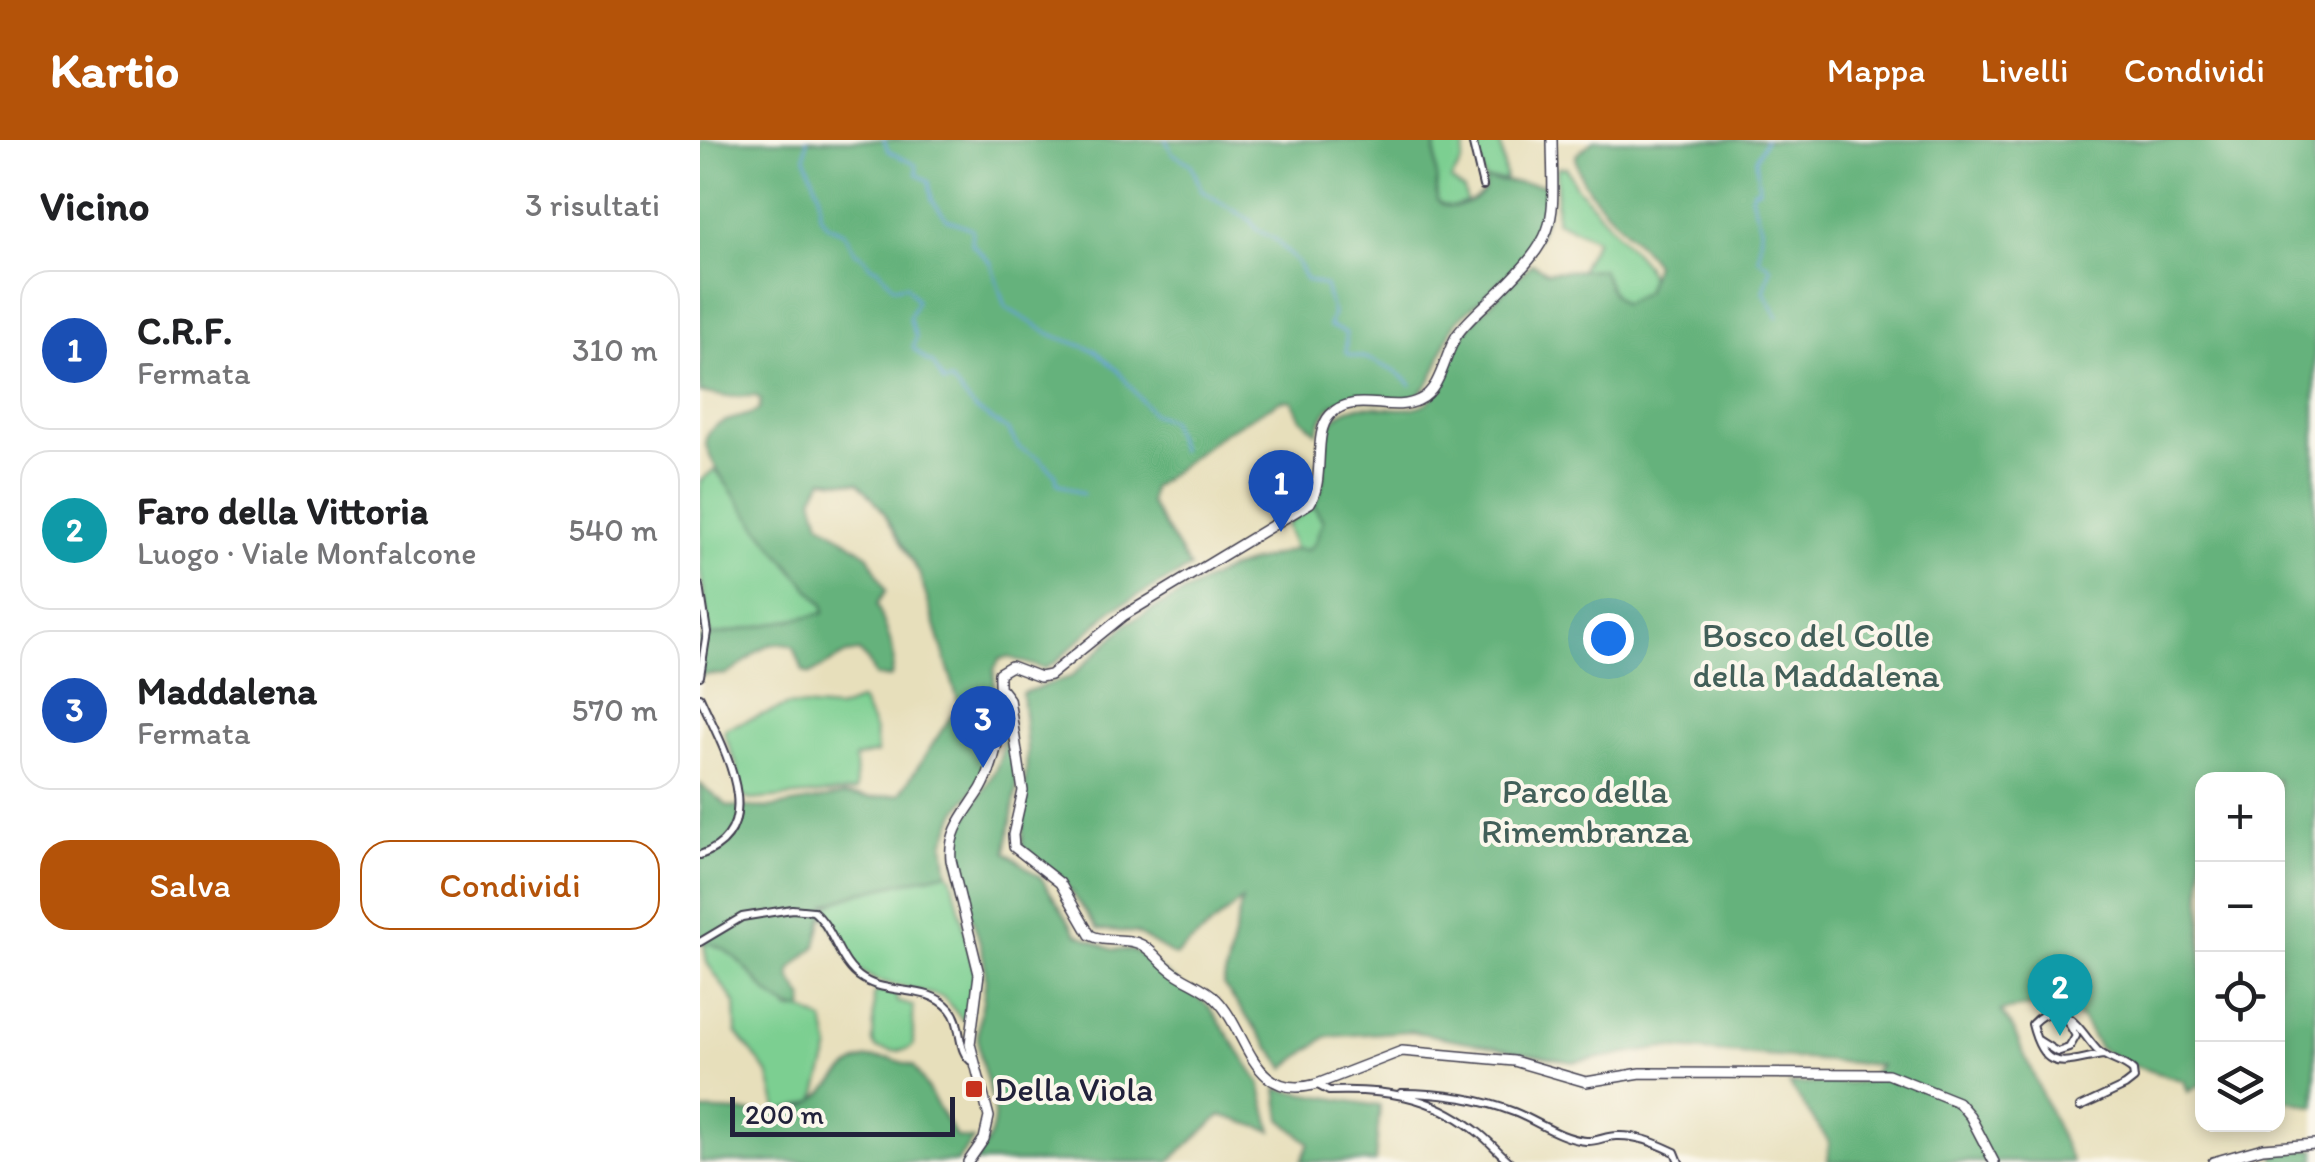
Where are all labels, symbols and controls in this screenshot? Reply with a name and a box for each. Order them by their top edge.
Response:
text: Kartio [50,41,179,99]
text: Mappa [1827,49,1926,91]
text: Livelli [1981,49,2069,91]
text: Condividi [2124,49,2265,91]
text: Vicino [40,180,150,231]
text: 3 risultati [525,186,660,224]
text: C.R.F. [137,308,232,354]
text: 1 [67,331,82,369]
text: 310 m [572,331,658,369]
text: Fermata [137,354,251,392]
pin: 1 [1248,450,1314,532]
text: Faro della Vittoria [137,488,428,534]
text: 2 [66,511,83,549]
text: 540 m [568,511,658,549]
text: Luogo · Viale Monfalcone [137,534,476,572]
your location [1583,613,1634,664]
park label: Bosco del Colle della Maddalena [1692,614,1940,696]
text: Maddalena [137,668,317,714]
pin: 3 [950,686,1016,768]
text: 3 [66,691,83,729]
text: 570 m [572,691,658,729]
text: Fermata [137,714,251,752]
park label: Parco della Rimembranza [1481,770,1689,852]
map controls [2195,772,2285,1132]
button: + [2195,772,2285,862]
button: Salva [40,840,340,930]
button: Condividi [360,840,660,930]
button: − [2195,862,2285,952]
button: locate [2195,952,2285,1042]
pin: 2 [2028,954,2092,1036]
button: layers [2195,1042,2285,1132]
place label: Della Viola [994,1068,1153,1110]
marker: Della Viola [963,1078,985,1100]
scale bar [730,1092,955,1136]
text: 200 m [745,1097,824,1131]

